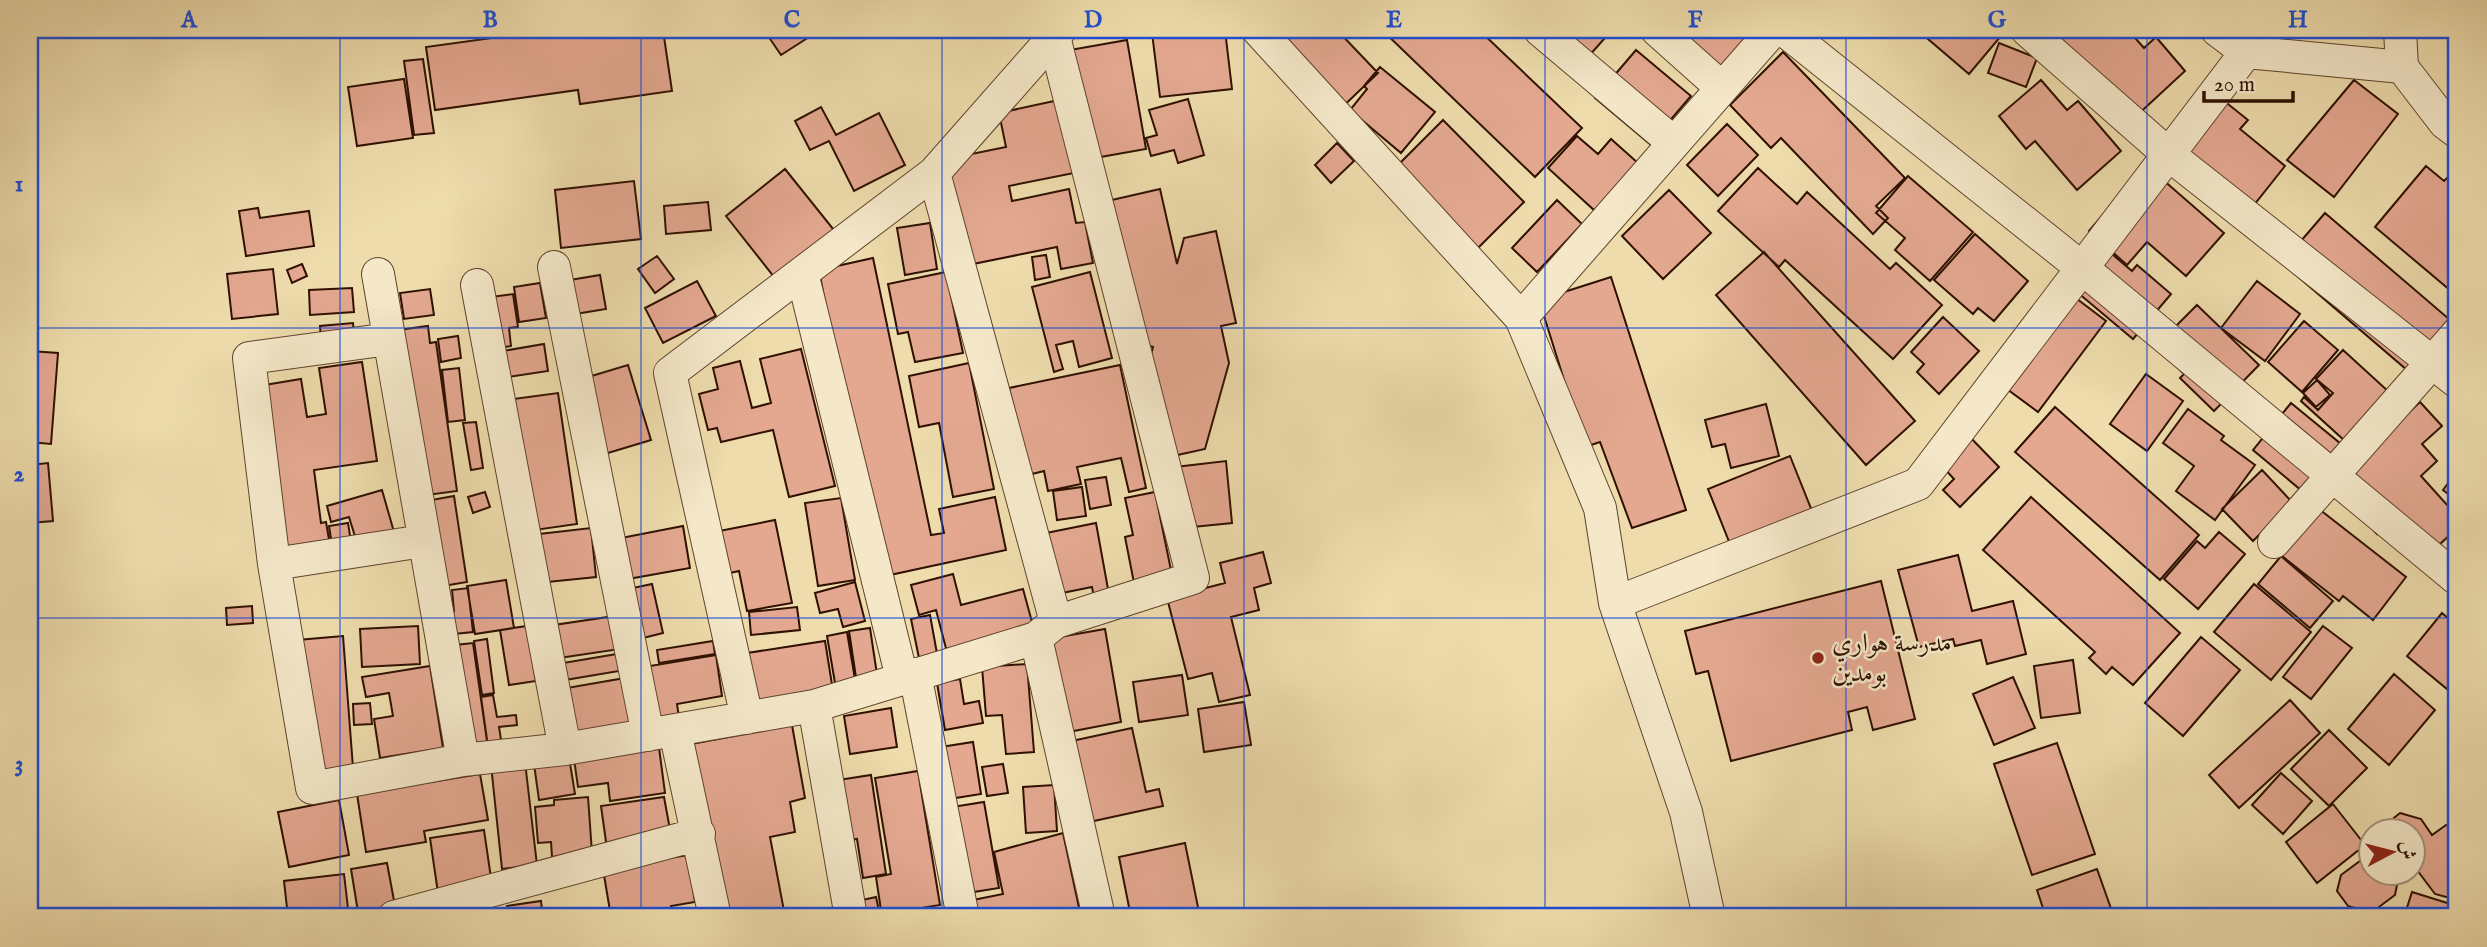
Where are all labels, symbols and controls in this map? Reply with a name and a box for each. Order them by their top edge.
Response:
text: A [180,6,198,35]
text: B [482,6,498,35]
text: C [784,6,801,35]
text: D [1084,6,1102,35]
text: E [1386,6,1402,35]
text: F [1688,6,1703,35]
text: G [1988,6,2007,35]
text: H [2288,6,2308,35]
scale bar [2204,60,2293,104]
text: 20 m [2214,72,2255,99]
text: 1 [15,170,23,199]
text: 2 [14,460,25,489]
place label: مدرسة هواري بومدين [1832,627,1952,690]
marker: مدرسة هواري بومدين [1810,650,1826,666]
text: 3 [15,750,23,779]
north arrow [2358,818,2428,888]
text: ش [2394,839,2420,861]

